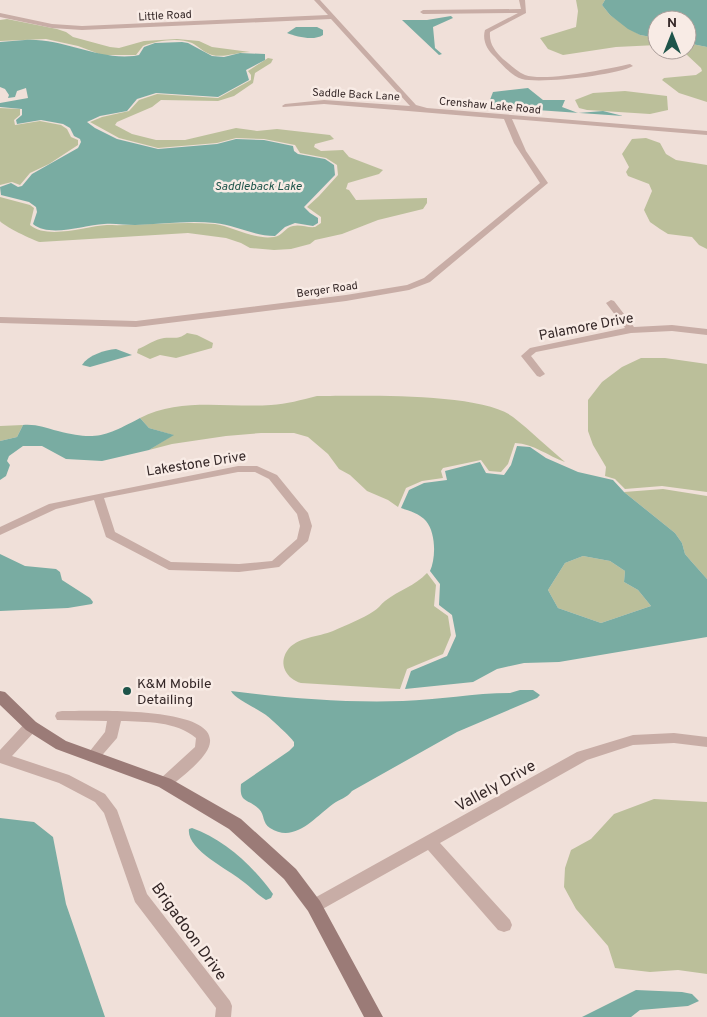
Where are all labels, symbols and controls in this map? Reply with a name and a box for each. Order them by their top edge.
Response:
street label: Little Road [138,8,192,24]
north arrow [647,10,697,60]
text: N [667,15,677,32]
street label: Saddle Back Lane [312,86,400,104]
street label: Crenshaw Lake Road [438,95,541,117]
water label: Saddleback Lake [214,179,302,195]
street label: Berger Road [296,279,359,301]
street label: Palamore Drive [538,310,635,345]
street label: Lakestone Drive [145,448,247,481]
place label: K&M Mobile Detailing [137,676,212,709]
marker: K&M Mobile Detailing [121,685,133,697]
street label: Vallely Drive [452,756,540,817]
street label: Brigadoon Drive [146,879,231,985]

